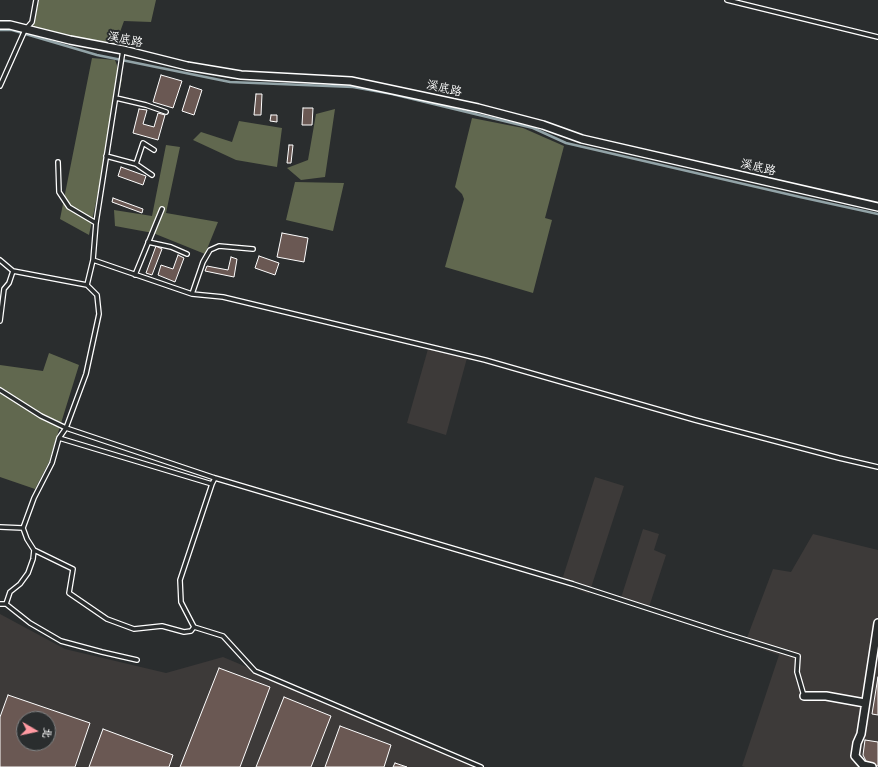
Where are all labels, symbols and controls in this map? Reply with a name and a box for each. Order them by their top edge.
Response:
street label: 溪底路 [106,29,144,51]
street label: 溪底路 [425,78,463,100]
street label: 溪底路 [739,157,777,179]
north arrow [16,711,56,751]
text: 北 [40,726,55,739]

